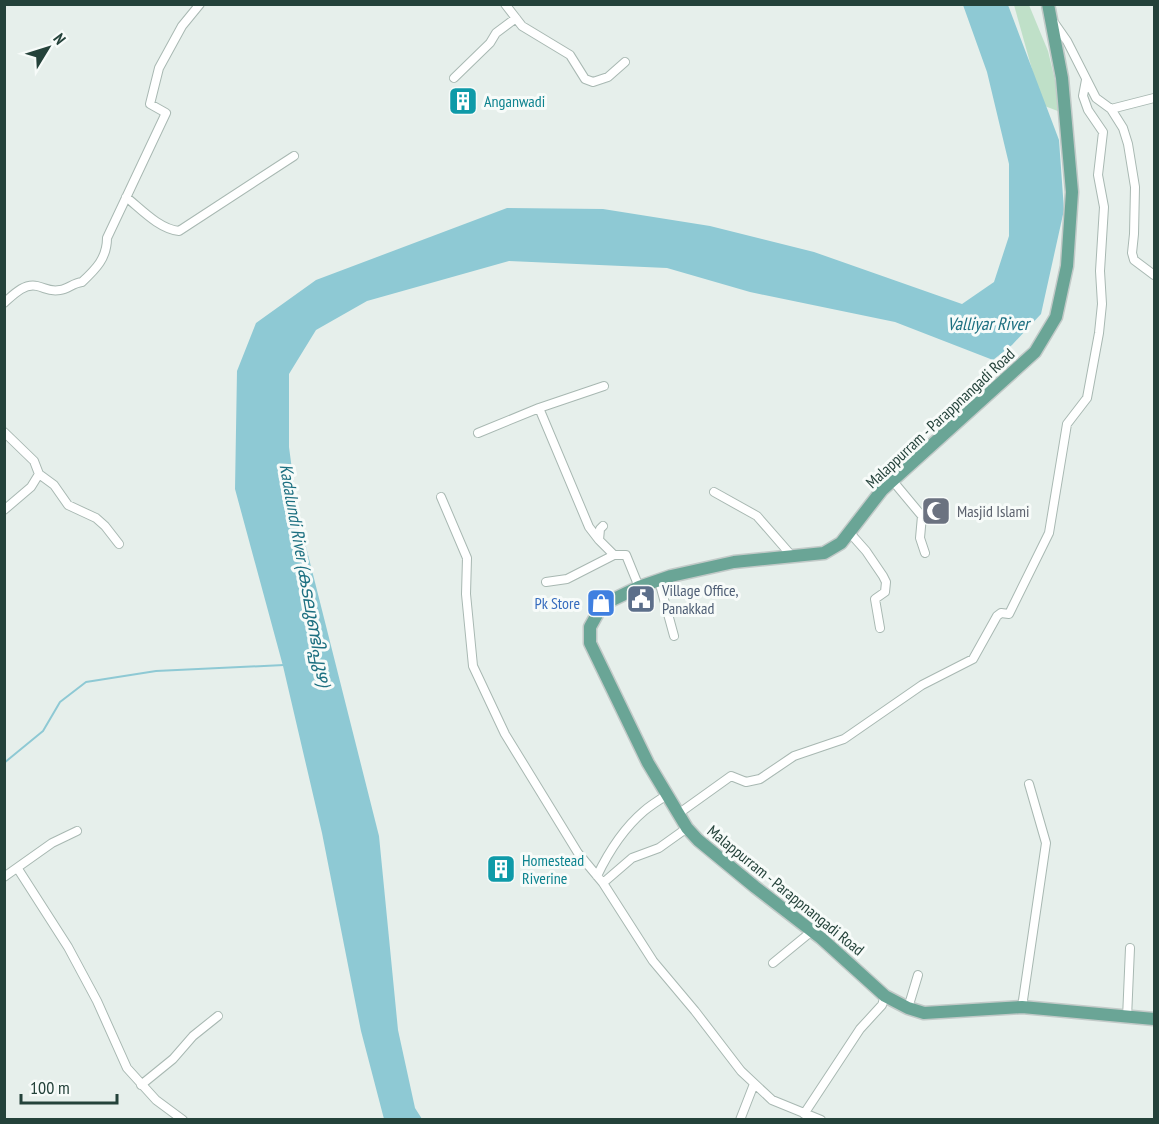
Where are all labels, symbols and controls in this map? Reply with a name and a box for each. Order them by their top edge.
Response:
north arrow [18,18,78,78]
text: N [49,29,70,48]
building icon: Anganwadi [447,85,479,117]
place label: Anganwadi [484,91,545,111]
water label: Valliyar River [947,312,1032,335]
street label: Malappurram - Parappnangadi Road [861,344,1019,492]
water label: Kadalundi River (കടലുണ്ടിപ്പുഴ) [274,462,337,690]
mosque icon: Masjid Islami [920,495,952,527]
place label: Masjid Islami [957,501,1029,521]
place label: Village Office, Panakkad [661,580,739,618]
public building icon: Village Office, Panakkad [625,583,657,615]
shop icon: Pk Store [585,587,617,619]
place label: Pk Store [535,593,580,613]
street label: Malappurram - Parappnangadi Road [703,821,869,960]
place label: Homestead Riverine [522,850,584,888]
building icon: Homestead Riverine [485,853,517,885]
scale bar [21,1067,117,1105]
text: 100 m [30,1076,70,1099]

